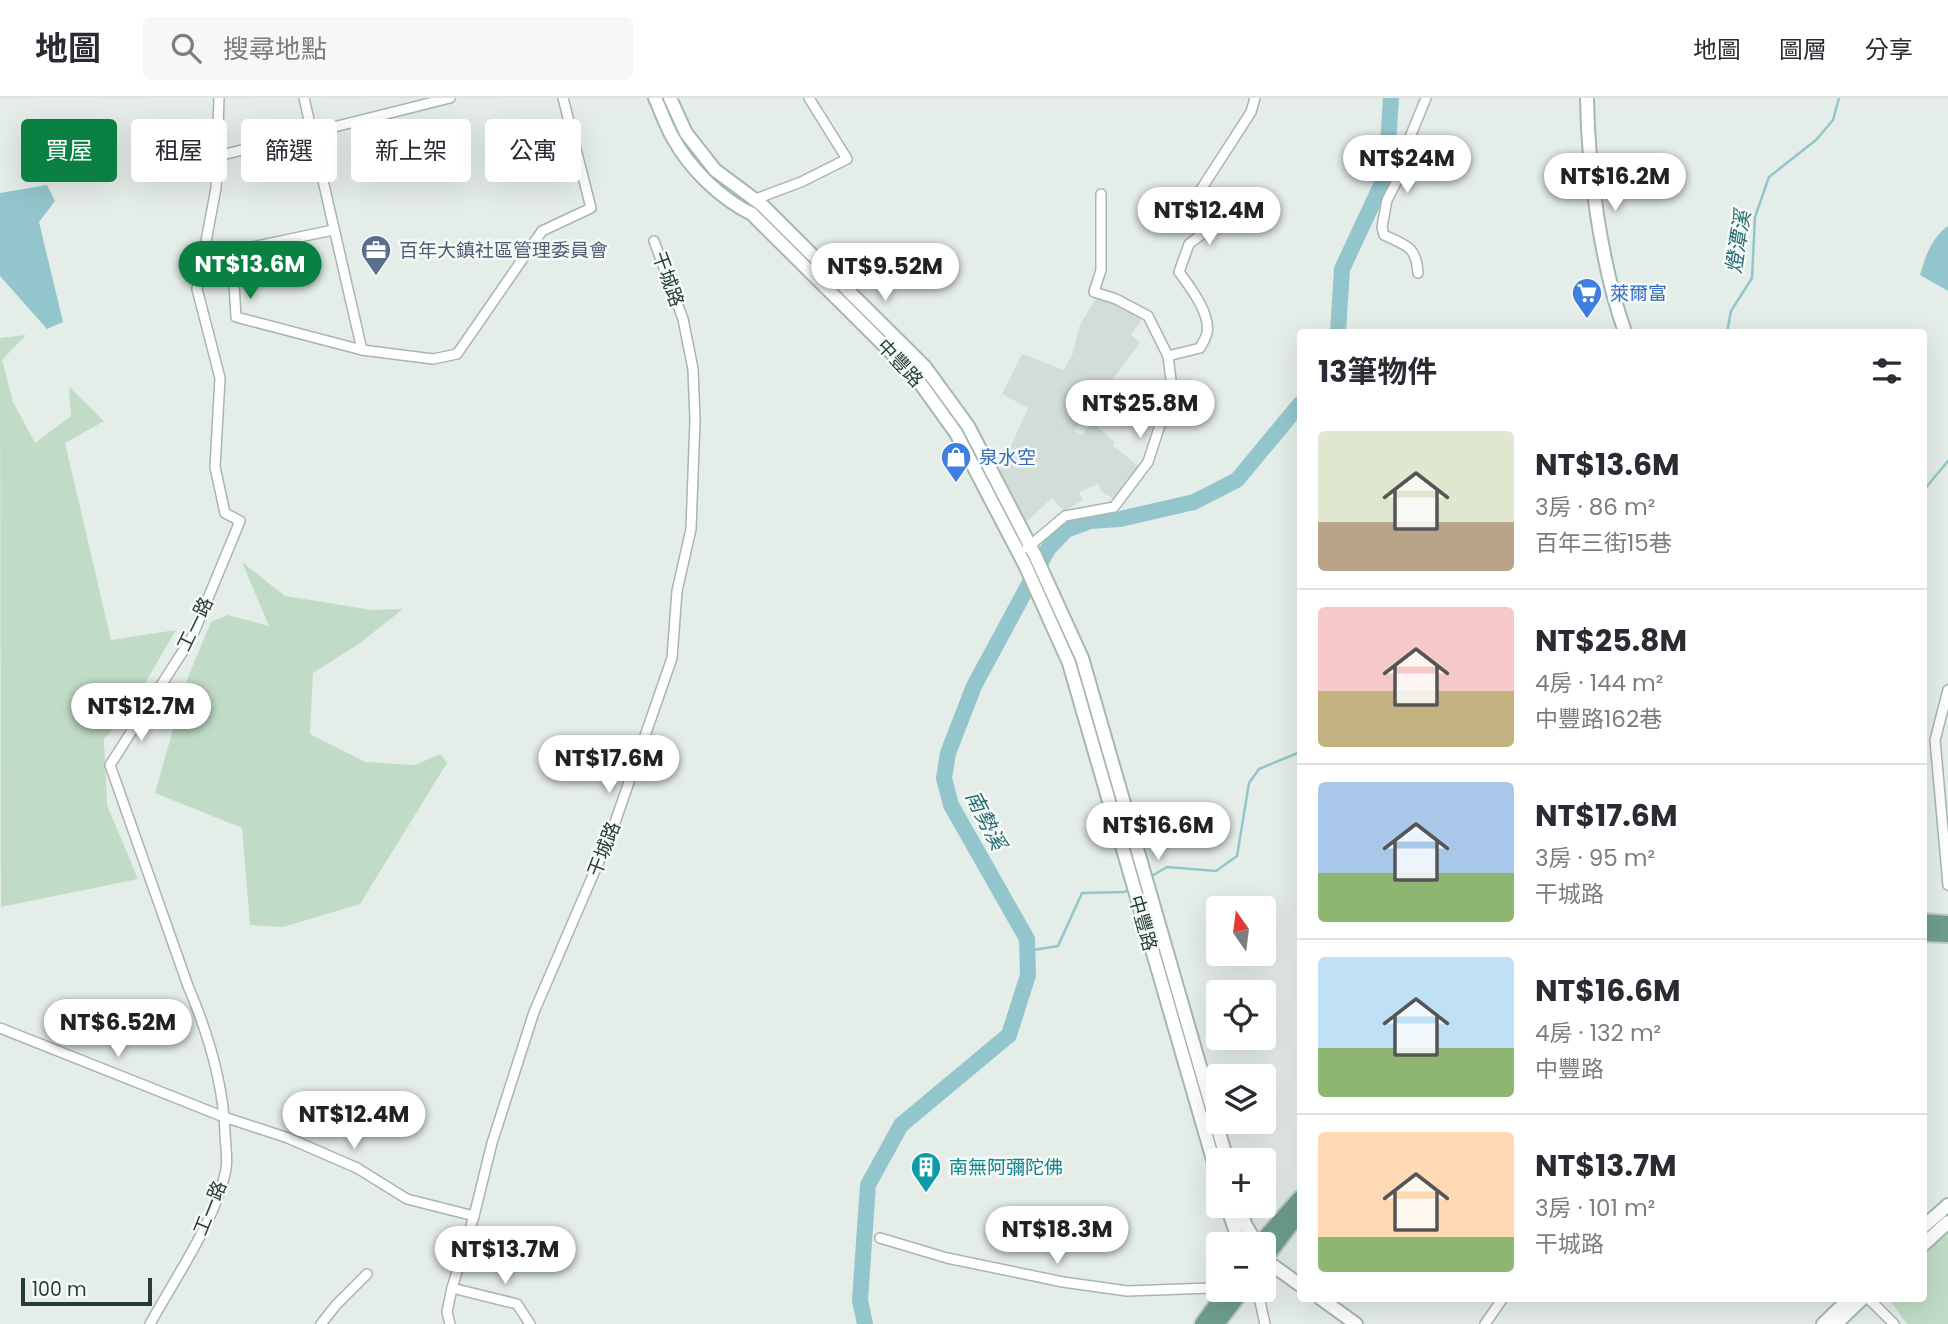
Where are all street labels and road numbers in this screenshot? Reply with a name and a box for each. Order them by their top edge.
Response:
street label: 干城路 [646,248,690,310]
street label: 中豐路 [871,333,929,393]
street label: 工一路 [170,592,220,656]
street label: 干城路 [581,818,627,880]
street label: 中豐路 [1122,892,1164,954]
street label: 工一路 [187,1177,233,1239]

